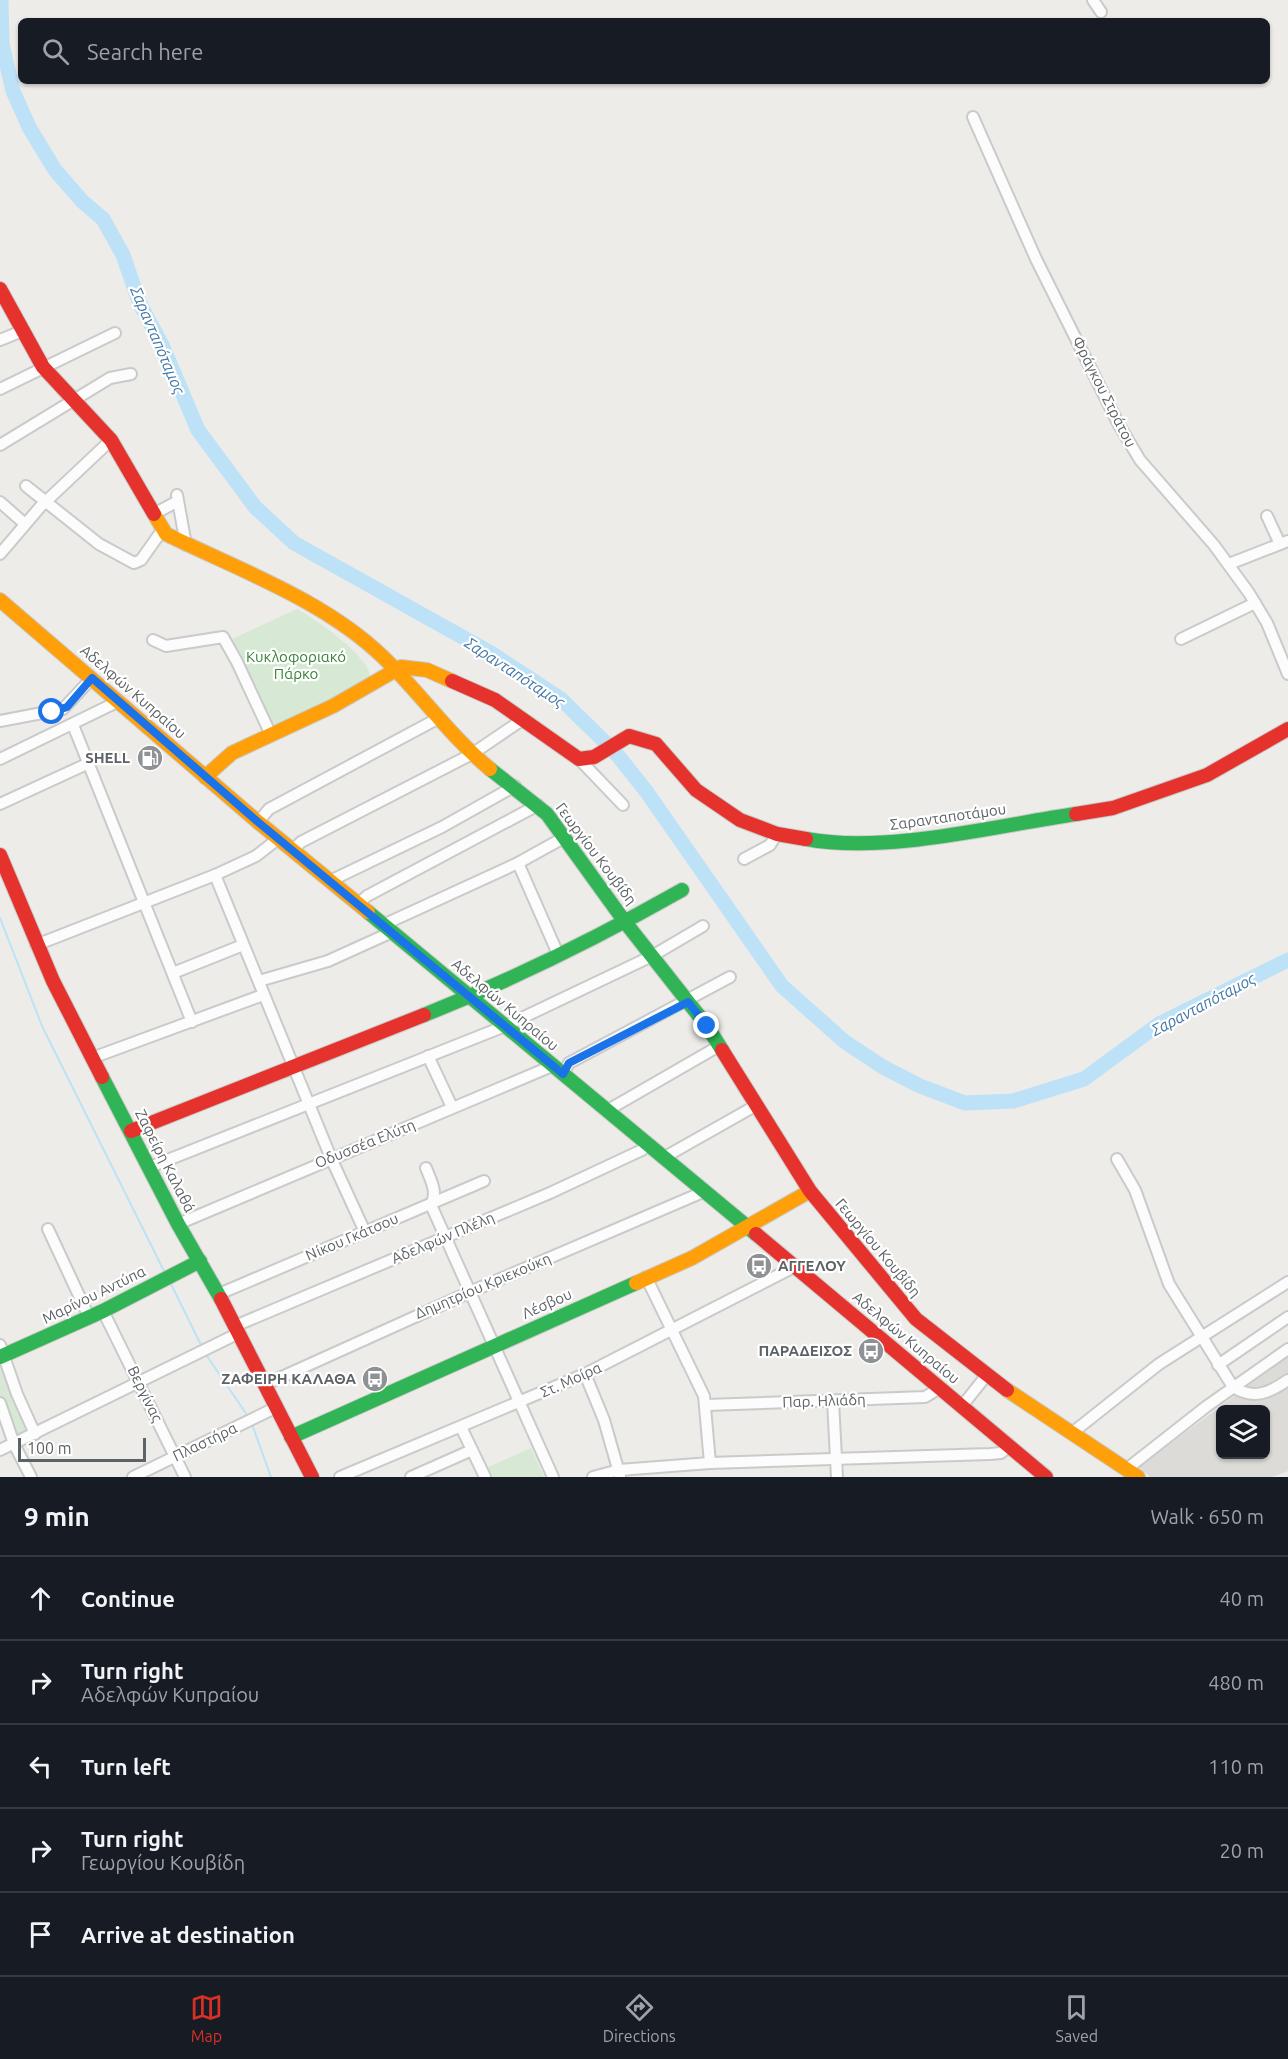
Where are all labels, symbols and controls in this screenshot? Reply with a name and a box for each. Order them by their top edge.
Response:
search box [18,18,1270,84]
icon: search [39,35,72,68]
text: Search here [87,39,203,64]
water label: Σαρανταπόταμος [126,283,189,398]
street label: Φράγκου Στράτου [1069,333,1140,450]
water label: Σαρανταπόταμος [461,633,569,712]
street label: Αδελφών Κυπραίου [77,641,189,742]
park label: Κυκλοφοριακό Πάρκο [246,648,346,682]
route start [38,698,64,724]
fuel station icon: SHELL [135,743,165,773]
place label: SHELL [85,749,130,766]
street label: Γεωργίου Κουβίδη [553,799,640,908]
street label: Σαρανταποτάμου [889,800,1007,833]
street label: Αδελφών Κυπραίου [449,955,562,1054]
water label: Σαρανταπόταμος [1147,969,1259,1040]
route end [693,1012,719,1038]
street label: Ζαφείρη Καλαθά [132,1106,199,1215]
street label: Οδυσσέα Ελύτη [312,1116,417,1171]
street label: Γεωργίου Κουβίδη [832,1195,924,1300]
street label: Αδελφών Πλέλη [389,1208,497,1267]
street label: Νίκου Γκάτσου [303,1209,401,1264]
street label: Δημητρίου Κριεκούκη [412,1249,553,1322]
bus stop icon: ΑΓΓΕΛΟΥ [744,1251,774,1281]
place label: ΑΓΓΕΛΟΥ [778,1257,846,1274]
street label: Μαρίνου Αντύπα [39,1262,148,1327]
street label: Λέσβου [519,1285,574,1322]
street label: Αδελφών Κυπραίου [850,1288,963,1387]
bus stop icon: ΠΑΡΑΔΕΙΣΟΣ [856,1336,886,1366]
place label: ΠΑΡΑΔΕΙΣΟΣ [758,1342,852,1359]
street label: Στ. Μοίρα [538,1359,604,1401]
street label: Βεργίνας [125,1363,166,1425]
bus stop icon: ΖΑΦΕΙΡΗ ΚΑΛΑΘΑ [360,1364,390,1394]
place label: ΖΑΦΕΙΡΗ ΚΑΛΑΘΑ [221,1370,356,1387]
street label: Παρ. Ηλιάδη [782,1391,866,1410]
map controls [1216,1405,1270,1459]
button: layers [1216,1405,1270,1459]
street label: Πλαστήρα [170,1419,240,1464]
scale bar [18,1435,146,1462]
text: 100 m [27,1439,72,1457]
text: 9 min [24,1502,90,1531]
text: Walk · 650 m [1151,1505,1264,1528]
icon: ahead [24,1582,57,1615]
text: Continue [81,1586,175,1611]
text: 40 m [1220,1587,1264,1610]
text: Turn right [81,1658,183,1683]
icon: right [24,1666,57,1699]
text: 480 m [1208,1671,1264,1694]
text: Αδελφών Κυπραίου [81,1683,259,1706]
icon: left [24,1750,57,1783]
text: Turn left [81,1754,171,1779]
text: 110 m [1208,1755,1264,1778]
text: Turn right [81,1826,183,1851]
icon: right [24,1834,57,1867]
text: 20 m [1220,1839,1264,1862]
text: Γεωργίου Κουβίδη [81,1851,245,1874]
icon: arrive [24,1918,57,1951]
text: Arrive at destination [81,1922,295,1947]
tab: Map [190,1991,223,2045]
tab: Directions [603,1991,676,2045]
tab: Saved [1056,1991,1098,2045]

